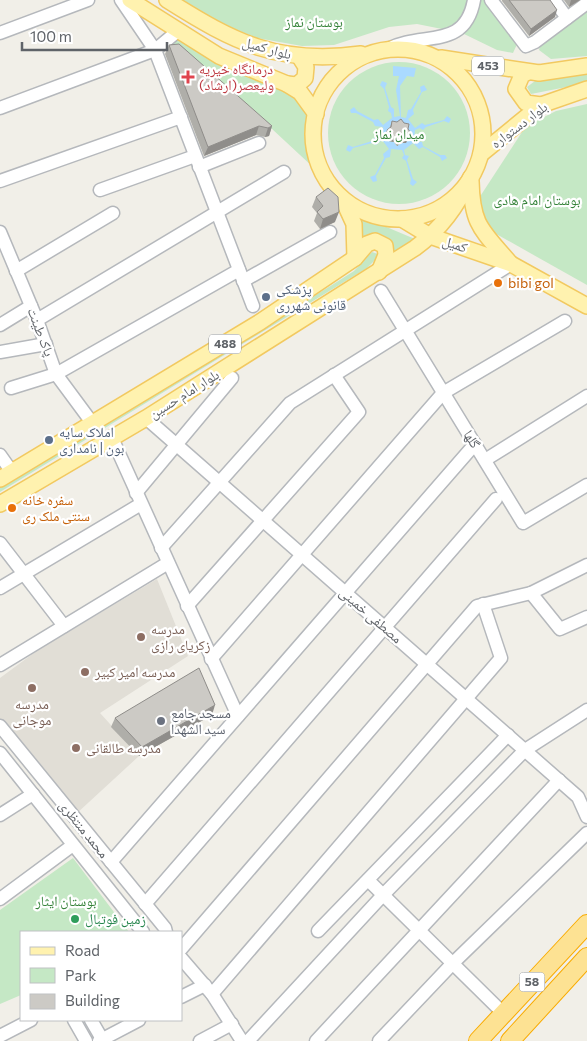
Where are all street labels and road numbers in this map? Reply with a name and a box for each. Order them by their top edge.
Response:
street label: بلوار کمیل [240,33,294,63]
road number: 453 [472,56,504,76]
street label: بلوار دستواره [487,98,551,152]
street label: کمیل [440,231,470,257]
street label: پاک طینت [23,305,59,359]
road number: 488 [209,334,241,354]
street label: بلوار امام حسین [146,365,223,424]
street label: گلها [460,427,485,451]
street label: مصطفی خمینی [336,583,406,647]
street label: محمد منتظری [55,796,113,862]
road number: 58 [520,972,544,992]

